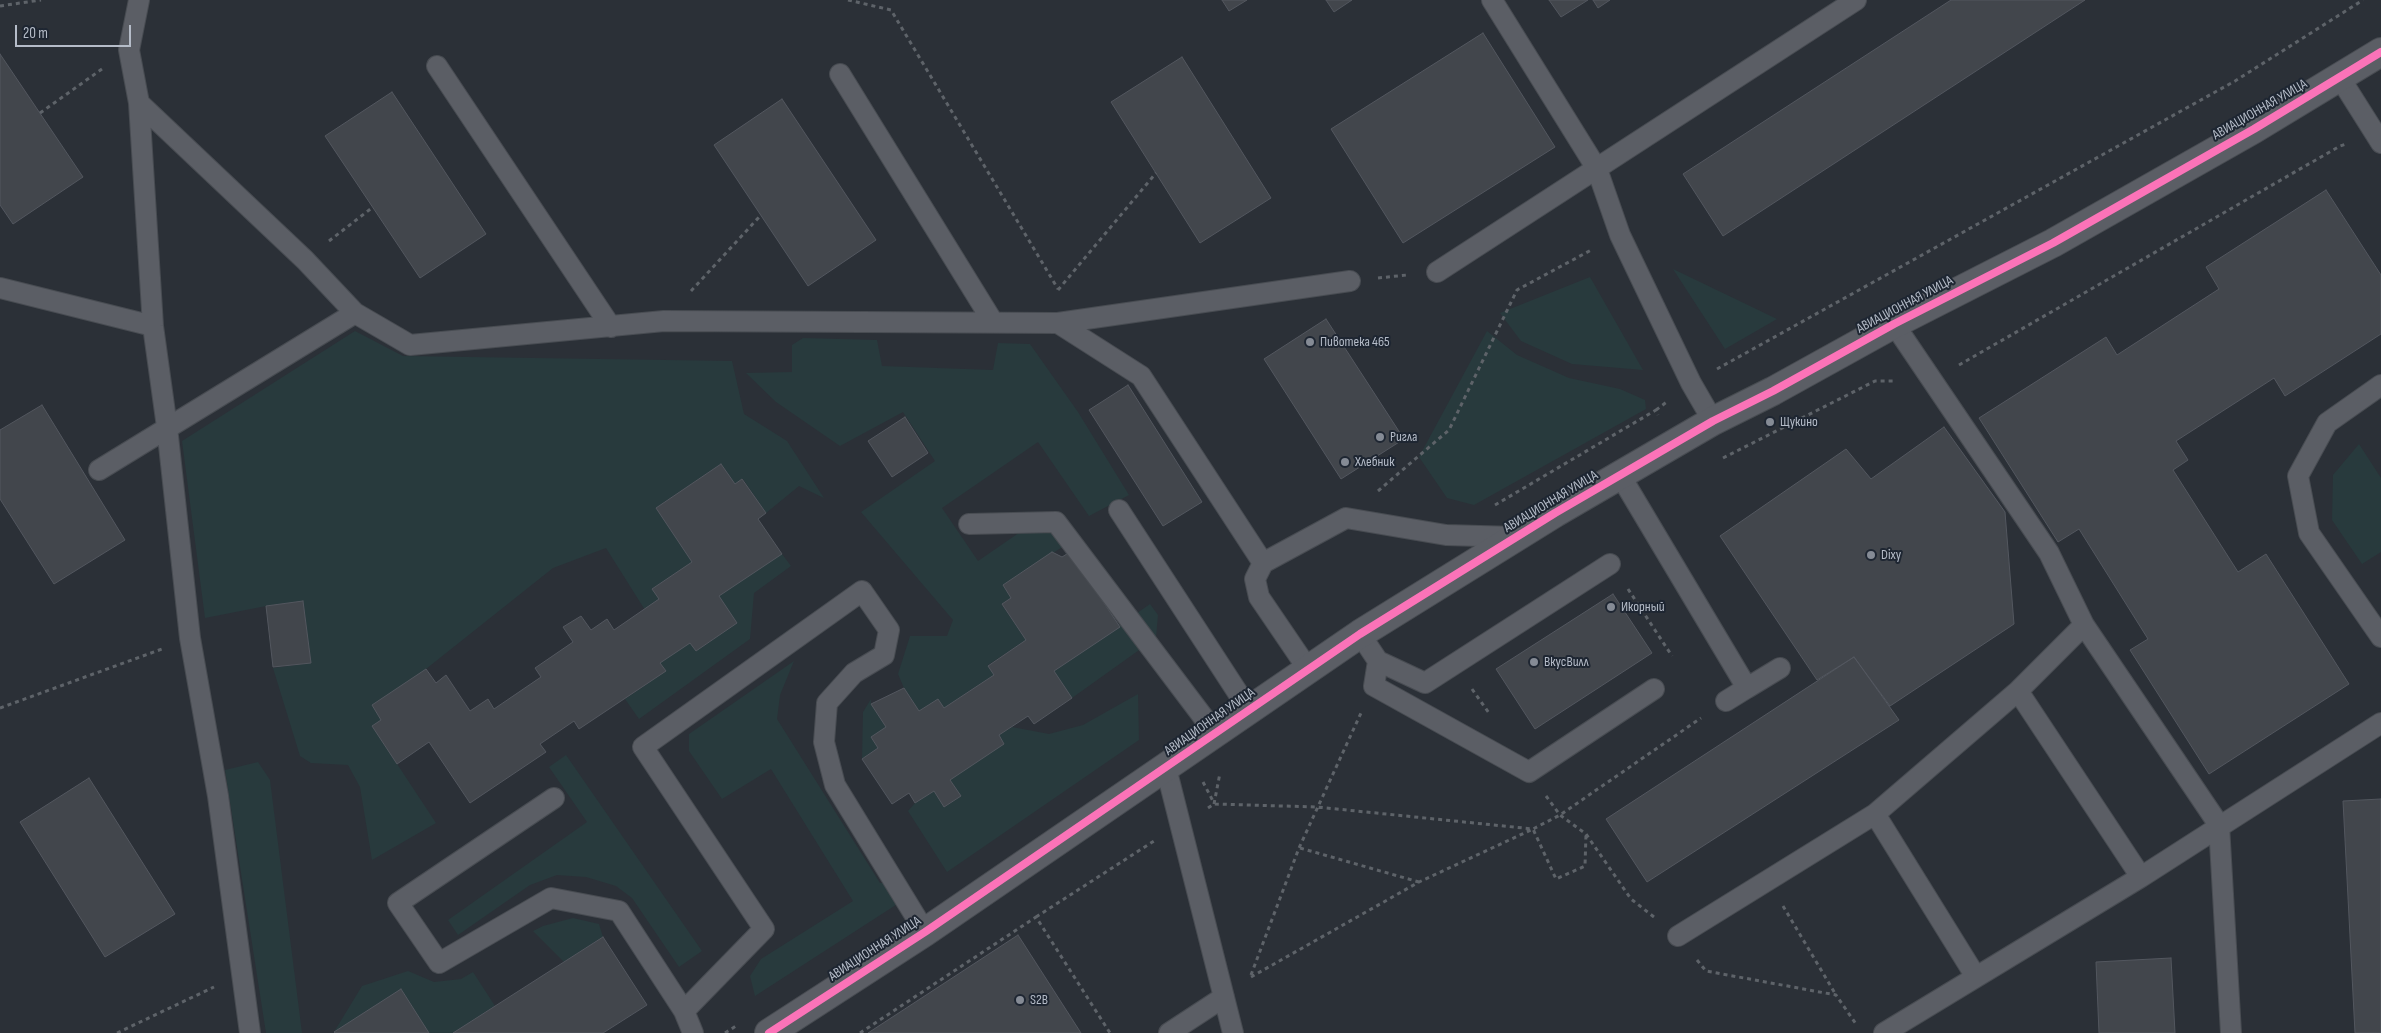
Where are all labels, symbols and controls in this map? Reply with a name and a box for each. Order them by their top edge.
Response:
scale bar [18,15,134,47]
text: 20 m [23,24,48,43]
street label: АВИАЦИОННАЯ УЛИЦА [2210,76,2310,144]
street label: АВИАЦИОННАЯ УЛИЦА [1854,273,1956,337]
place label: Пивотека 465 [1320,334,1390,350]
marker: Пивотека 465 [1304,336,1316,348]
place label: Щукино [1780,414,1818,430]
marker: Щукино [1764,416,1776,428]
place label: Ригла [1390,429,1417,445]
marker: Ригла [1374,431,1386,443]
place label: Хлебник [1355,454,1394,470]
marker: Хлебник [1339,456,1351,468]
street label: АВИАЦИОННАЯ УЛИЦА [1501,467,1601,537]
place label: Dixy [1881,547,1901,563]
marker: Dixy [1865,549,1877,561]
place label: Икорный [1621,599,1665,615]
marker: Икорный [1605,601,1617,613]
place label: ВкусВилл [1544,654,1589,670]
marker: ВкусВилл [1528,656,1540,668]
street label: АВИАЦИОННАЯ УЛИЦА [1161,685,1259,759]
street label: АВИАЦИОННАЯ УЛИЦА [826,913,924,985]
place label: S2B [1030,992,1048,1008]
marker: S2B [1014,994,1026,1006]

